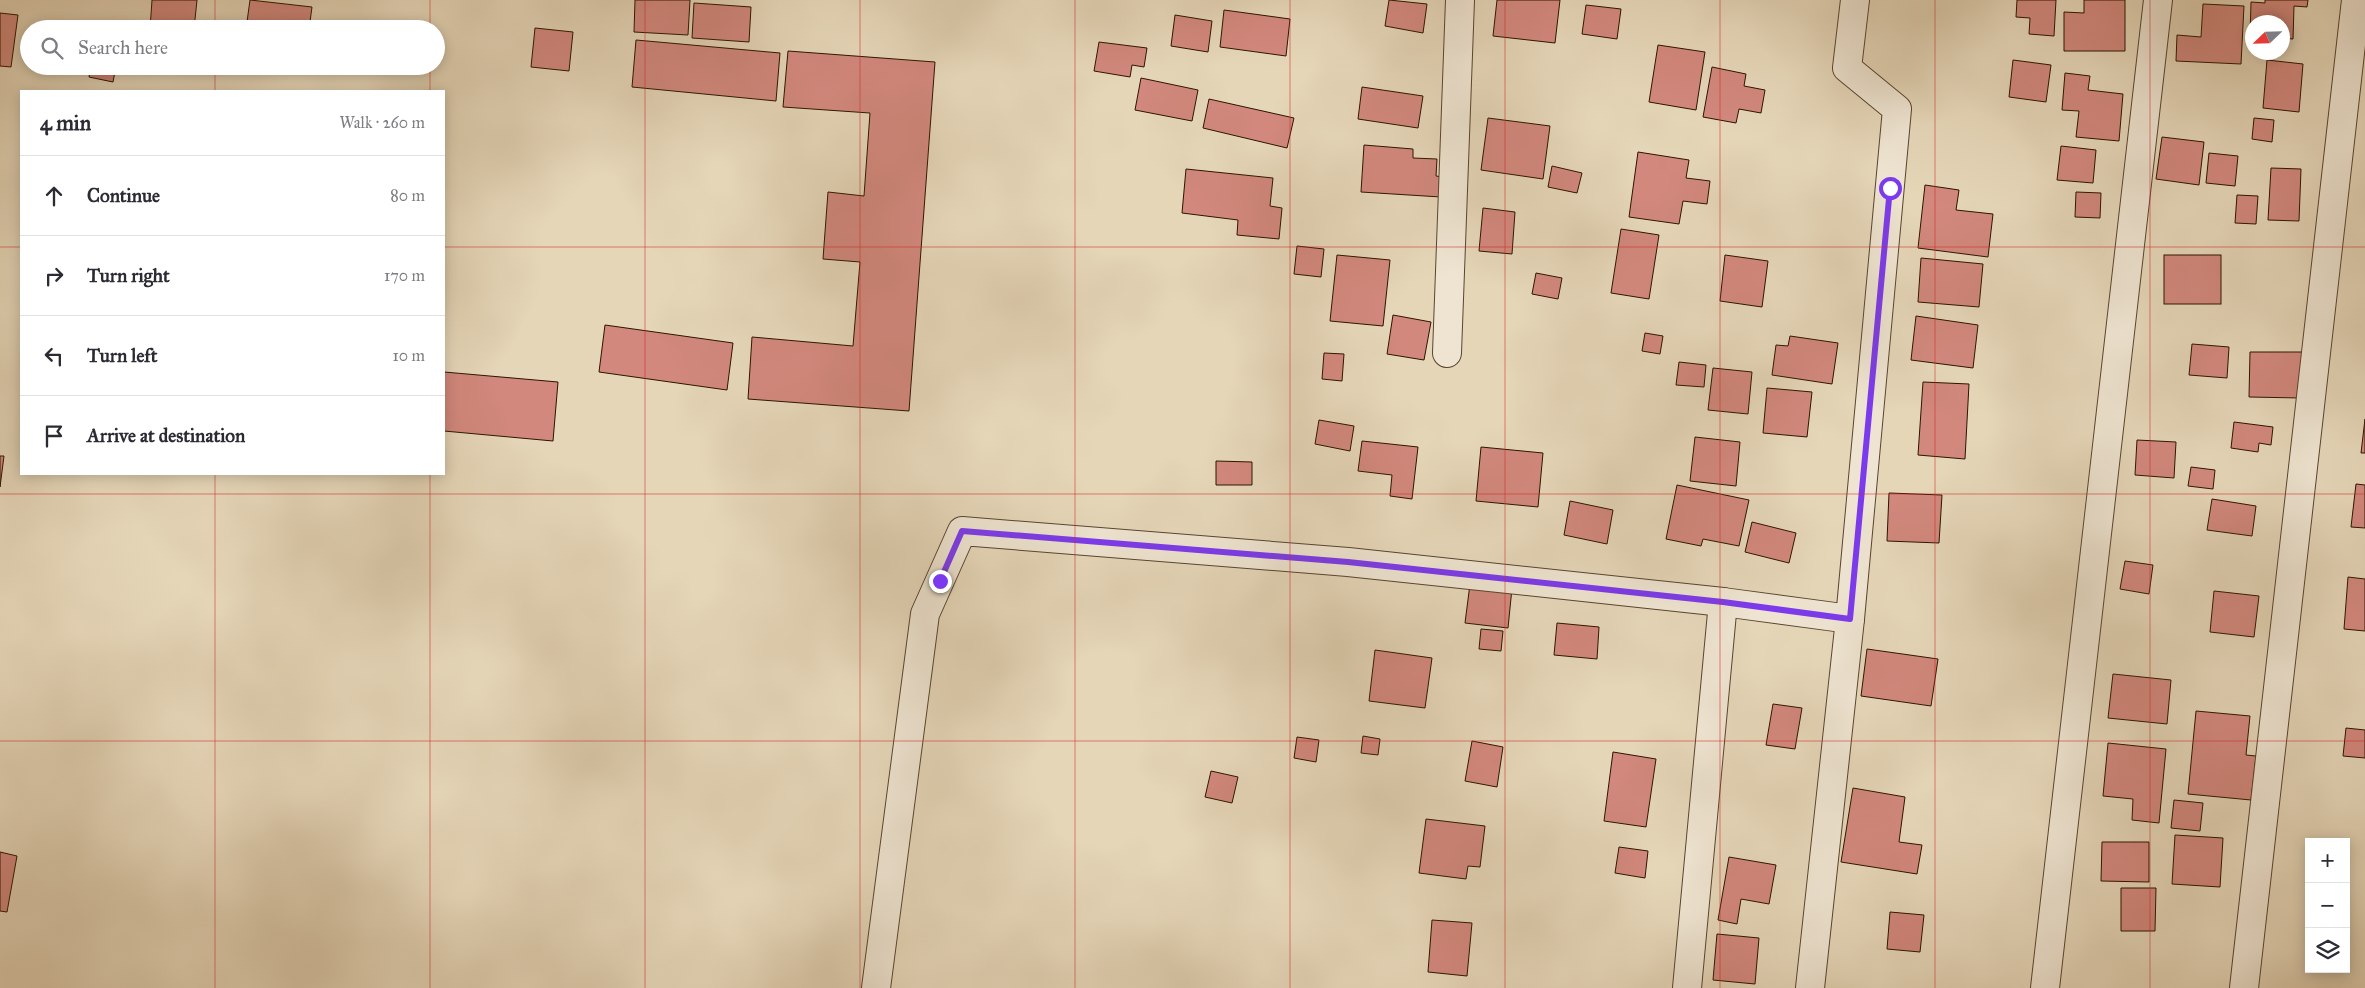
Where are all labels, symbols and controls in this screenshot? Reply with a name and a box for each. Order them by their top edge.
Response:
north arrow [2245,15,2290,60]
search box [20,20,445,75]
icon: search [38,34,66,62]
text: Search here [78,36,168,59]
text: 4 min [40,110,91,136]
text: Walk · 260 m [339,113,425,132]
route start [1879,177,1902,200]
icon: ahead [40,182,68,210]
text: Continue [87,184,160,207]
text: 80 m [390,186,425,205]
icon: right [40,262,68,290]
text: Turn right [87,264,170,287]
text: 170 m [384,266,425,285]
icon: left [40,342,68,370]
text: Turn left [87,344,157,367]
text: 10 m [393,346,425,365]
icon: arrive [40,422,68,450]
text: Arrive at destination [87,424,245,447]
route end [929,570,952,593]
map controls [2305,838,2350,973]
button: + [2305,838,2350,883]
button: − [2305,883,2350,928]
button: layers [2305,928,2350,973]

